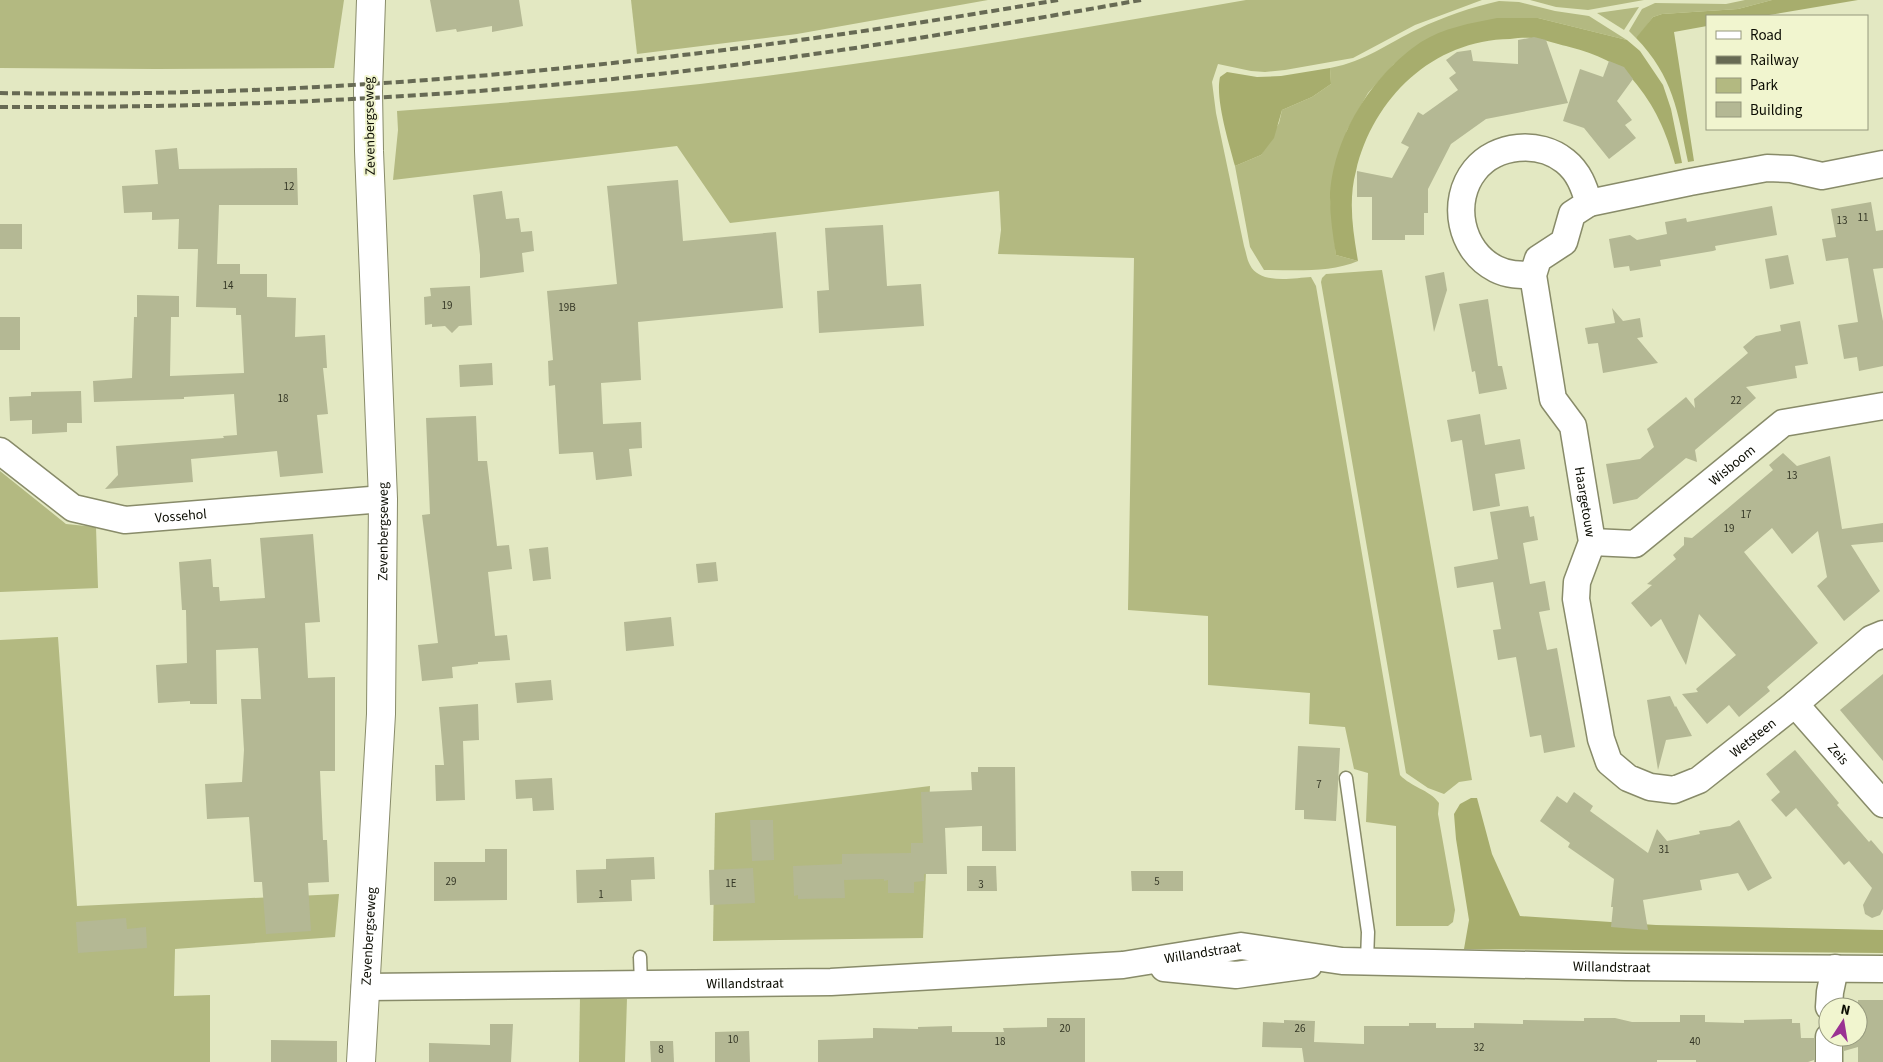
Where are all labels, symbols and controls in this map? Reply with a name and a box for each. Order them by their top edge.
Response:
legend [1706,15,1868,130]
text: Road [1750,25,1782,46]
text: Railway [1750,50,1799,71]
text: Park [1750,75,1779,96]
street label: Zevenbergseweg [359,77,381,175]
text: Building [1750,100,1803,121]
house number: 12 [284,179,294,194]
house number: 11 [1858,210,1868,225]
house number: 13 [1837,213,1847,228]
house number: 14 [223,278,234,293]
house number: 19 [442,298,452,313]
house number: 19B [558,300,576,315]
house number: 18 [278,391,289,406]
house number: 22 [1731,393,1741,408]
street label: Wisboom [1705,441,1760,491]
street label: Haargetouw [1569,465,1600,539]
house number: 13 [1787,468,1797,483]
street label: Zevenbergseweg [373,482,394,581]
street label: Vossehol [154,504,208,529]
house number: 17 [1741,507,1751,522]
house number: 19 [1724,521,1734,536]
street label: Wetsteen [1726,714,1781,763]
street label: Zeis [1823,739,1853,770]
house number: 7 [1316,777,1322,792]
house number: 31 [1659,842,1669,857]
house number: 29 [446,874,456,889]
house number: 5 [1154,874,1160,889]
house number: 1E [725,876,737,891]
house number: 3 [978,877,984,892]
street label: Zevenbergseweg [356,886,382,986]
house number: 1 [598,887,604,902]
street label: Willandstraat [1163,937,1243,969]
street label: Willandstraat [1573,957,1651,978]
street label: Willandstraat [706,974,784,994]
north arrow [1818,997,1868,1047]
text: N [1839,1000,1852,1021]
house number: 20 [1060,1021,1070,1036]
house number: 26 [1295,1021,1306,1036]
house number: 10 [728,1032,738,1047]
house number: 18 [995,1034,1006,1049]
house number: 40 [1690,1034,1700,1049]
house number: 32 [1474,1040,1484,1055]
house number: 8 [658,1042,664,1057]

